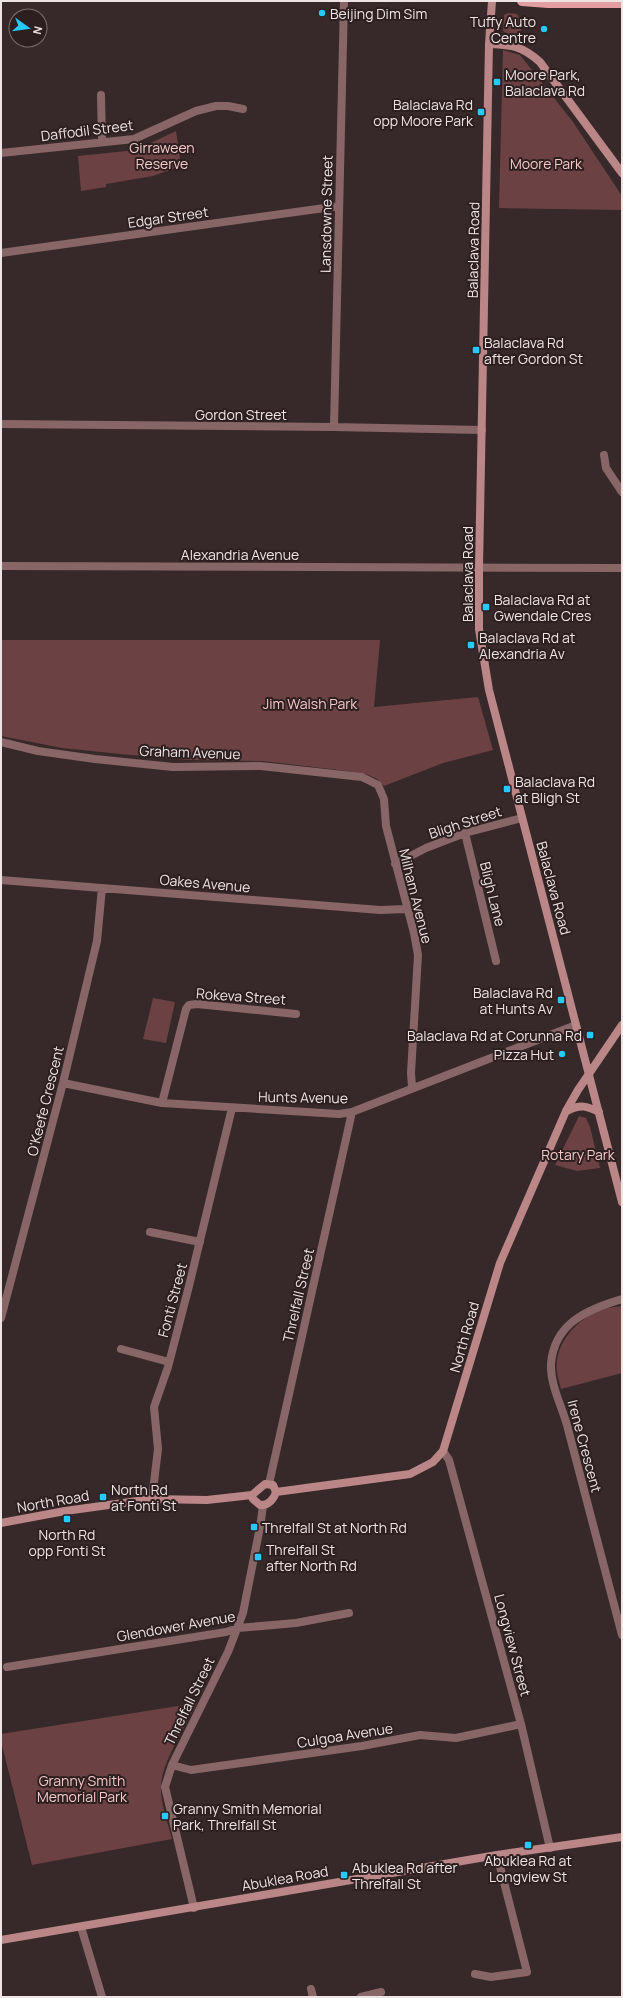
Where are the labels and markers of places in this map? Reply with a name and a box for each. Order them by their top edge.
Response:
place label: Beijing Dim Sim [330,4,427,23]
marker: Beijing Dim Sim [317,8,327,18]
place label: Tuffy Auto Centre [470,12,536,47]
marker: Tuffy Auto Centre [539,24,549,34]
place label: Moore Park, Balaclava Rd [505,65,585,100]
marker: Moore Park, Balaclava Rd [492,77,502,87]
place label: Balaclava Rd opp Moore Park [373,95,474,130]
marker: Balaclava Rd opp Moore Park [476,107,486,117]
place label: Balaclava Rd after Gordon St [484,333,583,368]
marker: Balaclava Rd after Gordon St [471,345,481,355]
place label: Balaclava Rd at Gwendale Cres [494,590,591,625]
marker: Balaclava Rd at Gwendale Cres [481,602,491,612]
place label: Balaclava Rd at Alexandria Av [479,628,576,663]
marker: Balaclava Rd at Alexandria Av [466,640,476,650]
place label: Balaclava Rd at Bligh St [515,772,595,807]
marker: Balaclava Rd at Bligh St [502,784,512,794]
place label: Balaclava Rd at Hunts Av [473,983,553,1018]
marker: Balaclava Rd at Hunts Av [556,995,566,1005]
place label: Balaclava Rd at Corunna Rd [407,1026,582,1045]
marker: Balaclava Rd at Corunna Rd [585,1030,595,1040]
place label: Pizza Hut [494,1045,554,1064]
marker: Pizza Hut [557,1049,567,1059]
place label: North Rd at Fonti St [111,1480,177,1515]
marker: North Rd at Fonti St [98,1492,108,1502]
marker: North Rd opp Fonti St [62,1514,72,1524]
place label: Threlfall St at North Rd [262,1518,407,1537]
marker: Threlfall St at North Rd [249,1522,259,1532]
place label: North Rd opp Fonti St [28,1525,106,1560]
place label: Threlfall St after North Rd [266,1540,357,1575]
marker: Threlfall St after North Rd [253,1552,263,1562]
place label: Granny Smith Memorial Park, Threlfall St [173,1799,322,1834]
marker: Granny Smith Memorial Park, Threlfall St [160,1811,170,1821]
marker: Abuklea Rd at Longview St [523,1840,533,1850]
place label: Abuklea Rd at Longview St [484,1851,572,1886]
place label: Abuklea Rd after Threlfall St [352,1858,458,1893]
marker: Abuklea Rd after Threlfall St [339,1870,349,1880]

